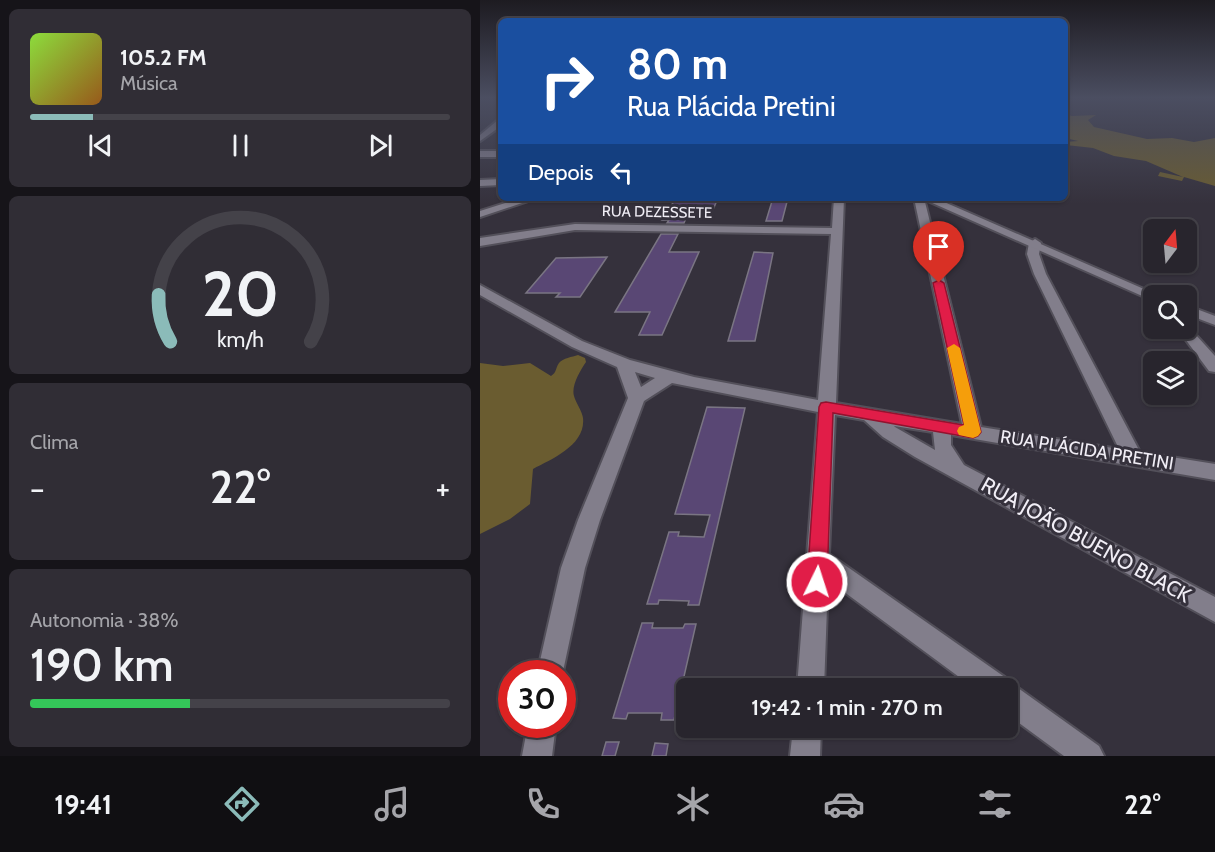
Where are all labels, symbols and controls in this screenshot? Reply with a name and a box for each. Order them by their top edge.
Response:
text: 80 m [627,38,728,90]
icon: right [528,42,606,120]
text: 105.2 FM [120,44,206,71]
text: Música [120,71,178,95]
text: Rua Plácida Pretini [627,90,836,123]
icon: previous [84,129,117,162]
icon: pause [224,129,257,162]
icon: next [364,129,397,162]
icon: left [605,156,638,189]
text: Depois [528,159,593,186]
street label: RUA DEZESSETE [602,202,712,222]
north arrow [1143,219,1197,273]
map controls [1143,219,1197,405]
pin [913,221,964,283]
icon: arrive [922,230,955,263]
text: 20 [201,256,279,332]
button: search [1143,285,1197,339]
text: km/h [217,326,263,352]
button: layers [1143,351,1197,405]
street label: RUA PLÁCIDA PRETINI [999,425,1175,475]
text: Clima [30,430,78,454]
text: 22° [210,460,270,514]
text: − [30,468,45,508]
text: + [435,468,450,508]
street label: RUA JOÃO BUENO BLACK [977,471,1196,608]
position arrow [785,550,849,614]
text: Autonomia · 38% [30,608,178,632]
text: 190 km [30,638,174,692]
speed limit sign: 30 [498,660,576,738]
text: 19:42 · 1 min · 270 m [751,694,943,721]
icon: directions [221,783,263,825]
icon: music [371,783,413,825]
icon: phone [522,783,564,825]
icon: climate [672,783,714,825]
icon: car [823,783,865,825]
icon: filters [974,783,1016,825]
text: 19:41 [54,788,112,821]
text: 22° [1124,788,1161,821]

